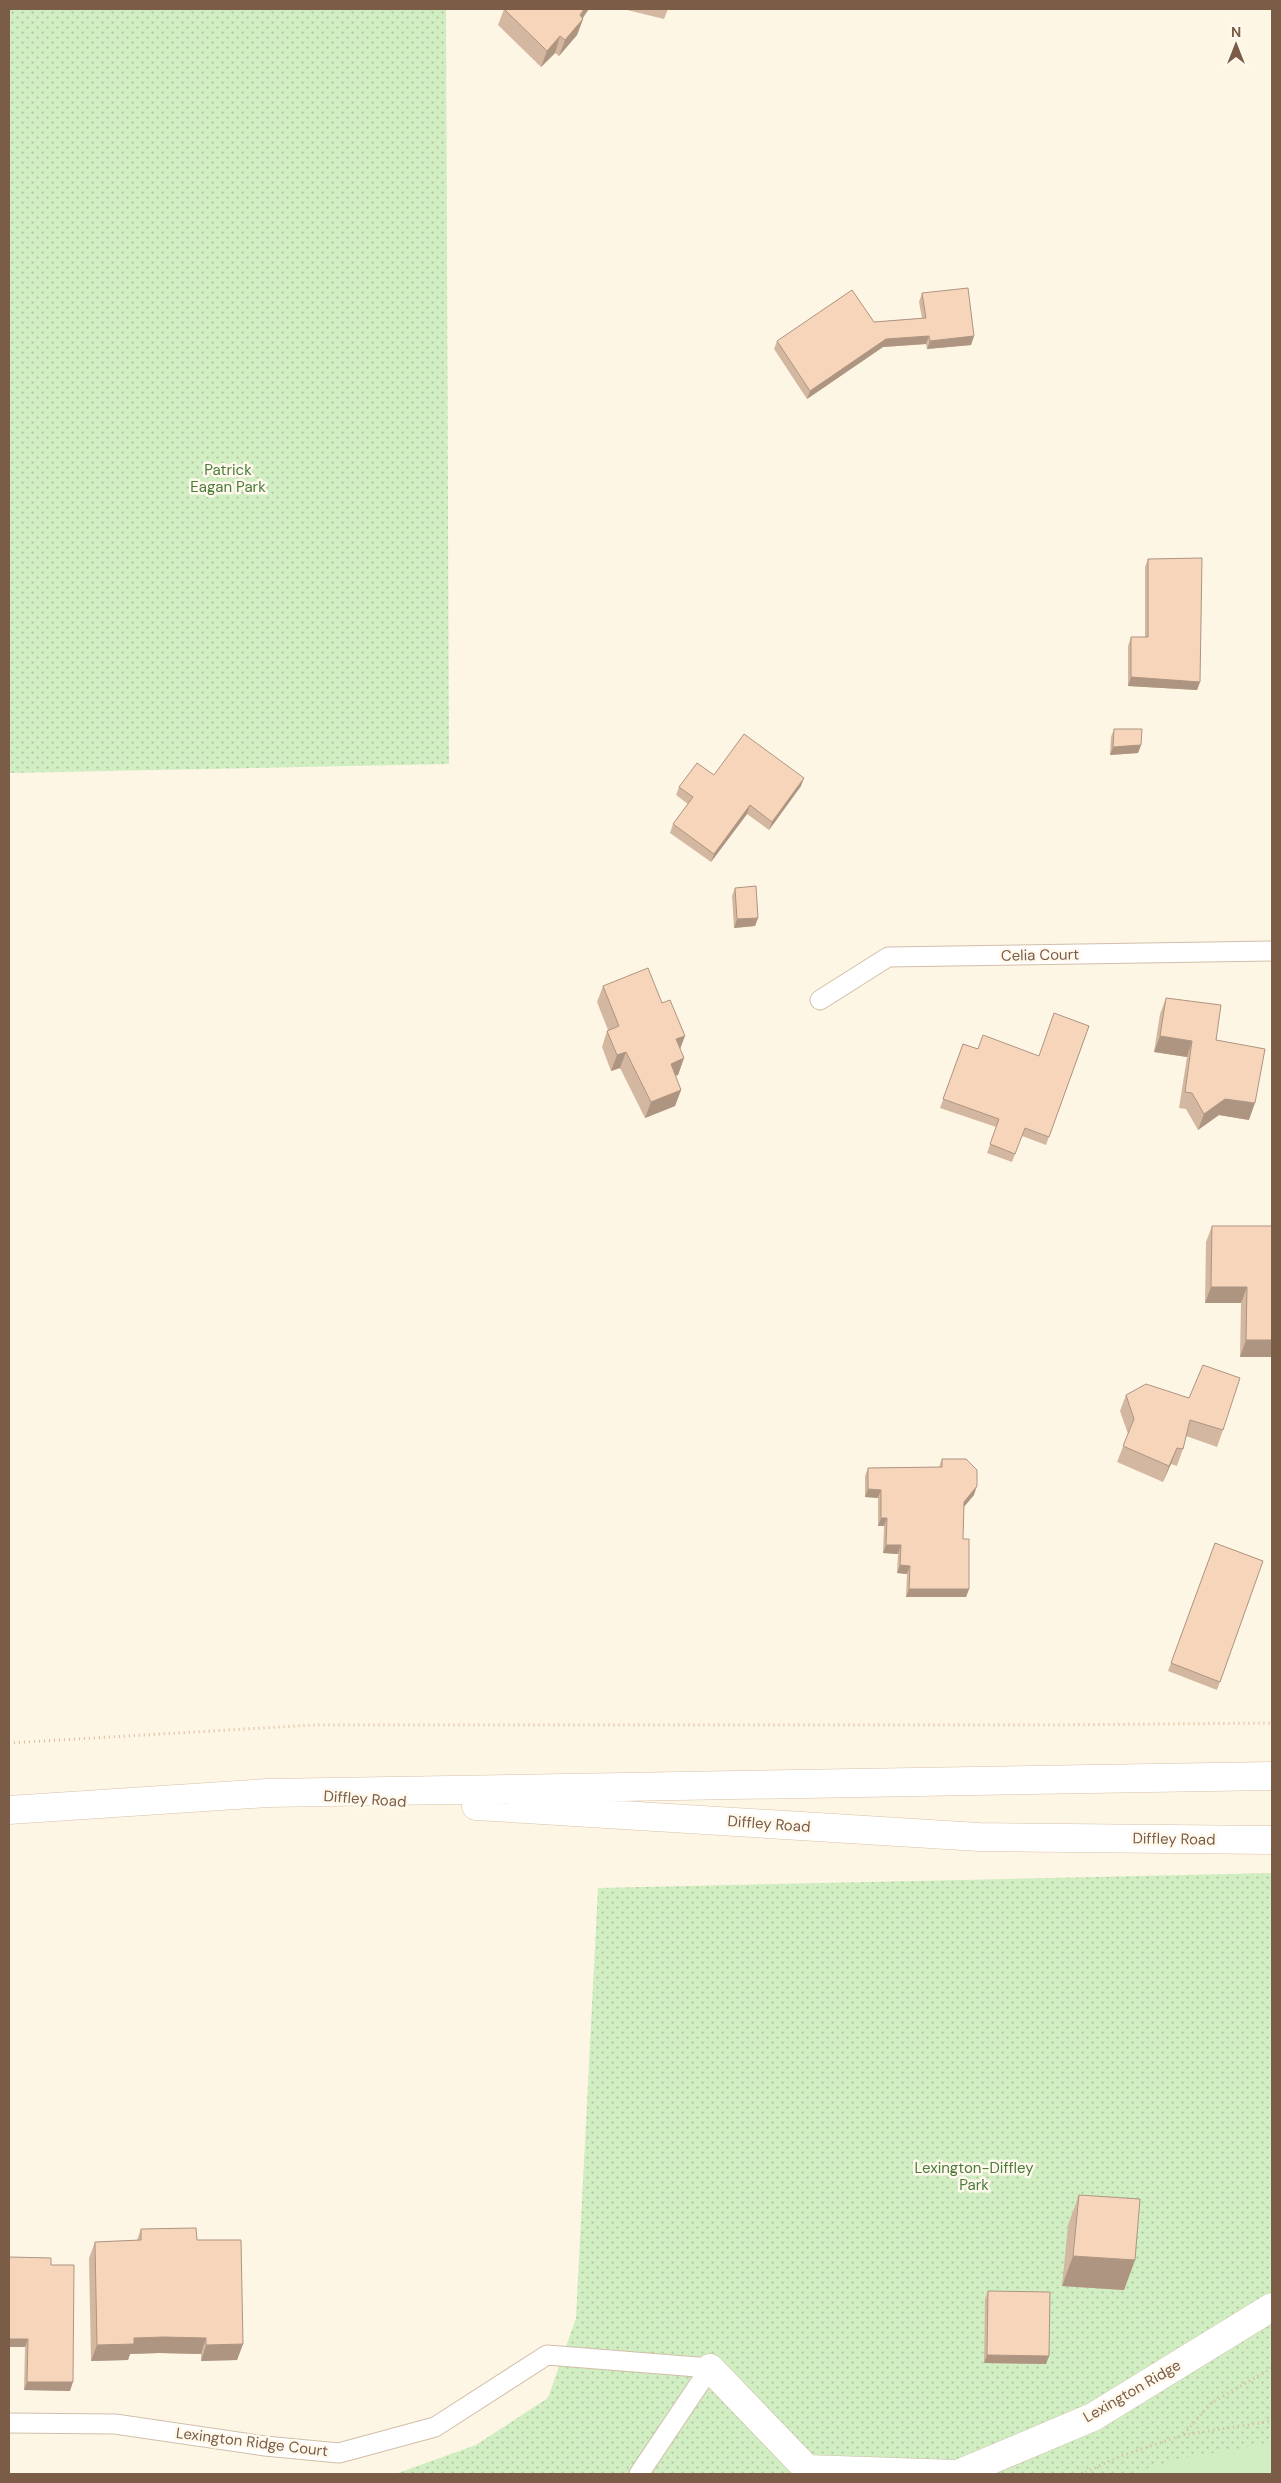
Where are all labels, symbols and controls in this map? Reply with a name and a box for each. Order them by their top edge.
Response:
north arrow [1211,20,1261,70]
text: N [1231,23,1241,41]
park label: Patrick Eagan Park [190,460,266,497]
street label: Celia Court [1001,944,1079,966]
street label: Diffley Road [323,1786,407,1812]
street label: Diffley Road [727,1811,811,1837]
street label: Diffley Road [1132,1828,1216,1850]
park label: Lexington-Diffley Park [914,2158,1034,2195]
street label: Lexington Ridge [1080,2355,1184,2427]
street label: Lexington Ridge Court [175,2423,329,2461]

